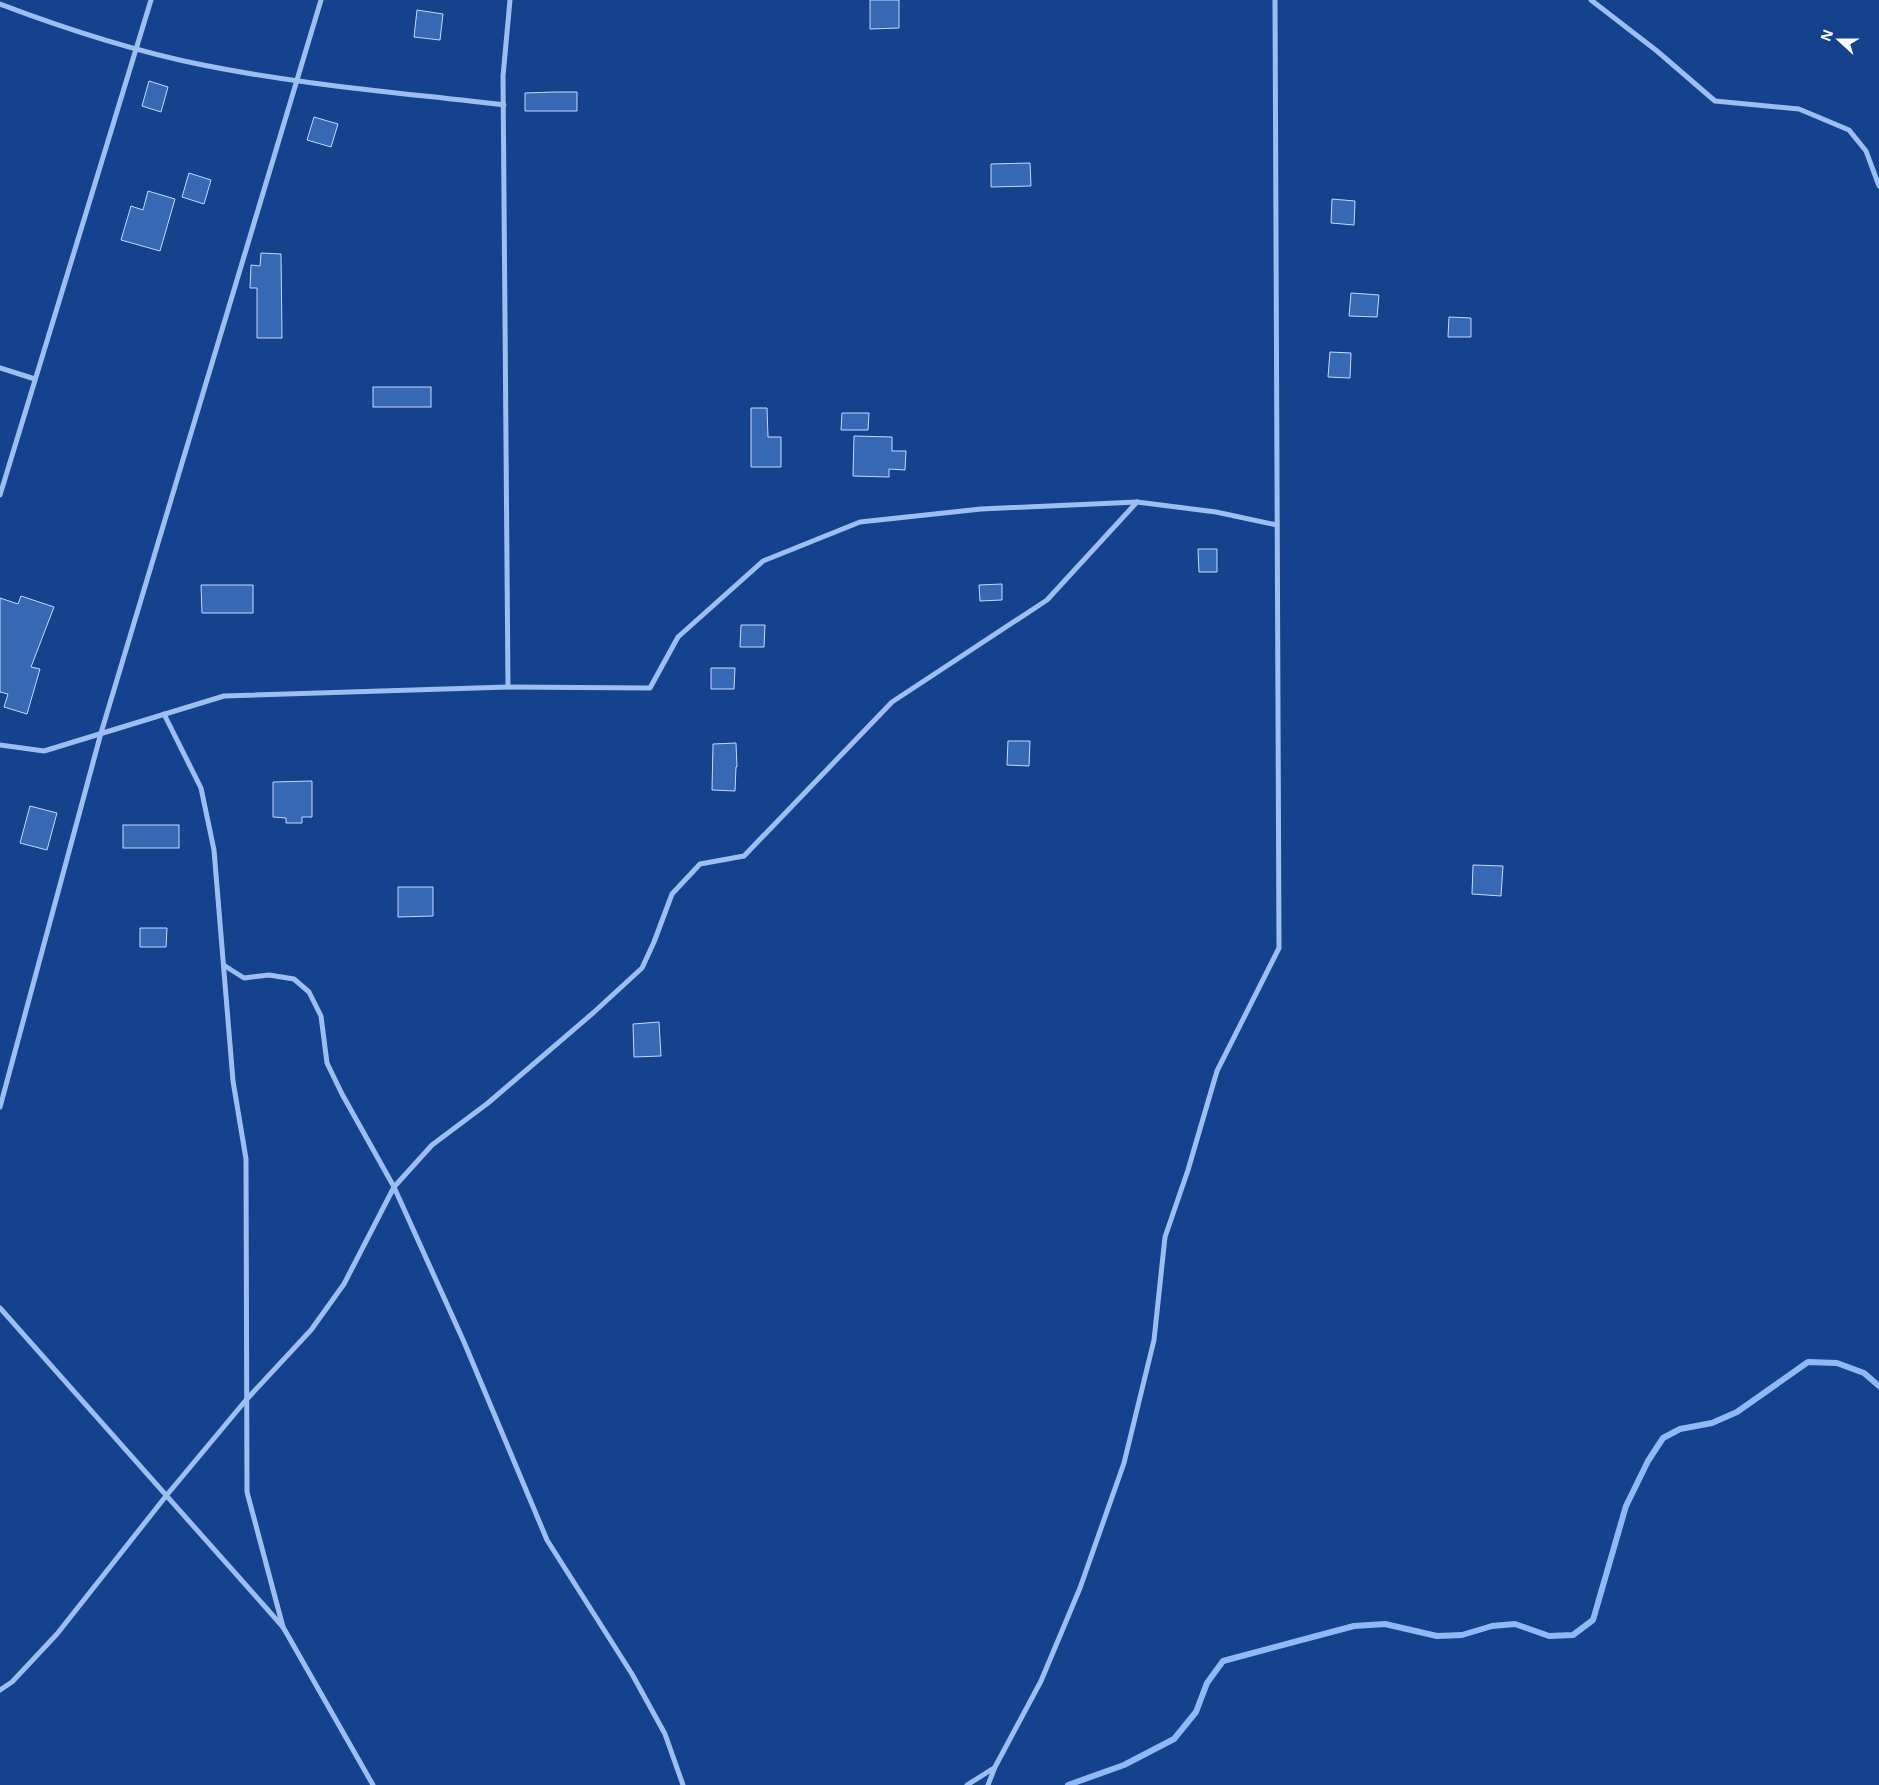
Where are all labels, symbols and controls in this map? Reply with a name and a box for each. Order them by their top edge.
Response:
north arrow [1814,15,1864,65]
text: N [1815,26,1837,44]

